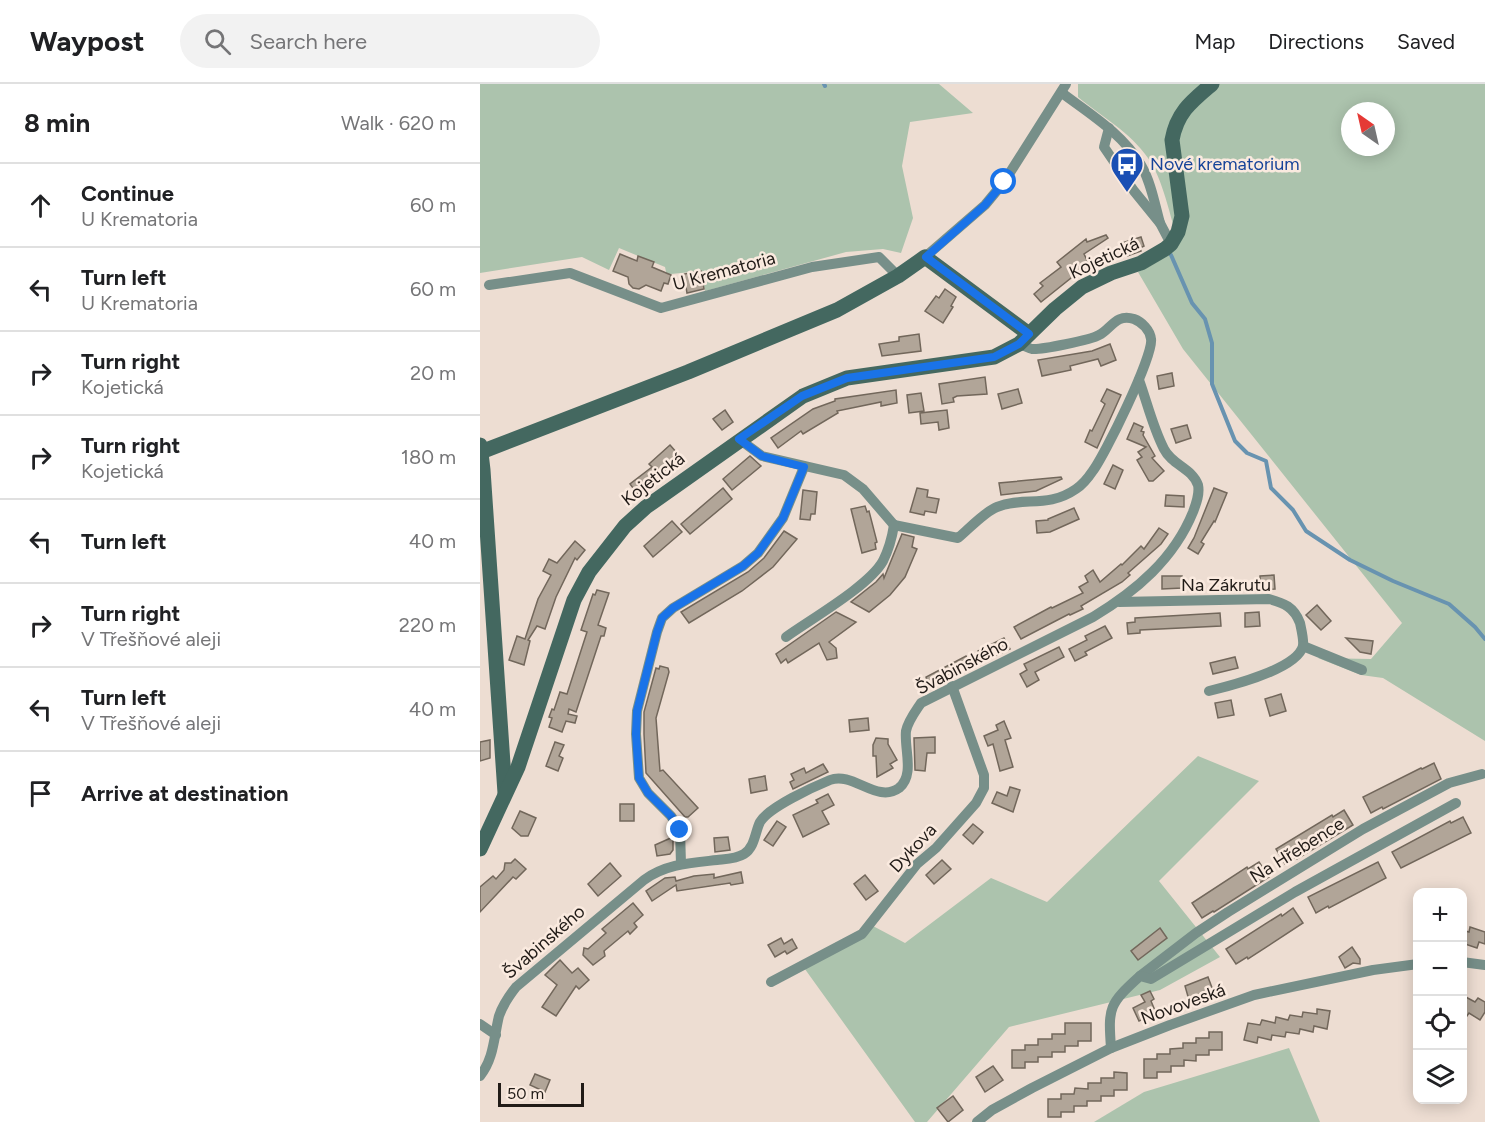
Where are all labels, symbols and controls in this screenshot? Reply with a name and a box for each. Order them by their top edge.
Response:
search box [180,14,600,68]
text: Waypost [30,24,144,58]
icon: search [201,25,234,58]
text: Search here [249,28,367,55]
text: Map [1194,29,1235,54]
text: Directions [1268,29,1364,54]
text: Saved [1397,29,1455,54]
north arrow [1341,102,1395,156]
text: 8 min [24,107,90,139]
text: Walk · 620 m [341,111,456,135]
bus stop icon: Nové krematorium [1109,146,1145,193]
place label: Nové krematorium [1150,153,1300,175]
route start [990,168,1016,194]
text: Continue [81,180,174,207]
icon: ahead [24,189,57,222]
text: 60 m [410,193,456,217]
text: U Krematoria [81,207,198,231]
street label: Kojetická [1066,232,1142,284]
street label: U Krematoria [670,247,778,295]
text: Turn left [81,264,167,291]
icon: left [24,273,57,306]
text: 60 m [410,277,456,301]
text: U Krematoria [81,291,198,315]
text: Turn right [81,348,180,375]
icon: right [24,357,57,390]
text: 20 m [410,361,456,385]
text: Kojetická [81,375,164,399]
text: Turn right [81,432,180,459]
icon: right [24,441,57,474]
text: 180 m [401,445,456,469]
street label: Kojetická [617,447,689,511]
text: Kojetická [81,459,164,483]
icon: left [24,525,57,558]
text: Turn left [81,528,167,555]
text: 40 m [409,529,456,553]
street label: Na Zákrutu [1181,574,1271,596]
text: Turn right [81,600,180,627]
icon: right [24,609,57,642]
text: 220 m [399,613,456,637]
text: V Třešňové aleji [81,627,221,651]
street label: Švabinského [912,632,1012,700]
text: Turn left [81,684,167,711]
icon: left [24,693,57,726]
text: 40 m [409,697,456,721]
text: V Třešňové aleji [81,711,221,735]
icon: arrive [24,777,57,810]
text: Arrive at destination [81,780,289,807]
street label: Na Hřebence [1246,812,1348,888]
route end [666,816,692,842]
street label: Dykova [885,819,941,877]
map controls [1413,888,1467,1104]
button: + [1413,888,1467,942]
street label: Švabinského [499,900,589,984]
button: − [1413,942,1467,996]
street label: Novoveská [1138,979,1228,1029]
button: locate [1413,996,1467,1050]
button: layers [1413,1050,1467,1104]
scale bar [498,1080,584,1108]
text: 50 m [507,1084,544,1103]

